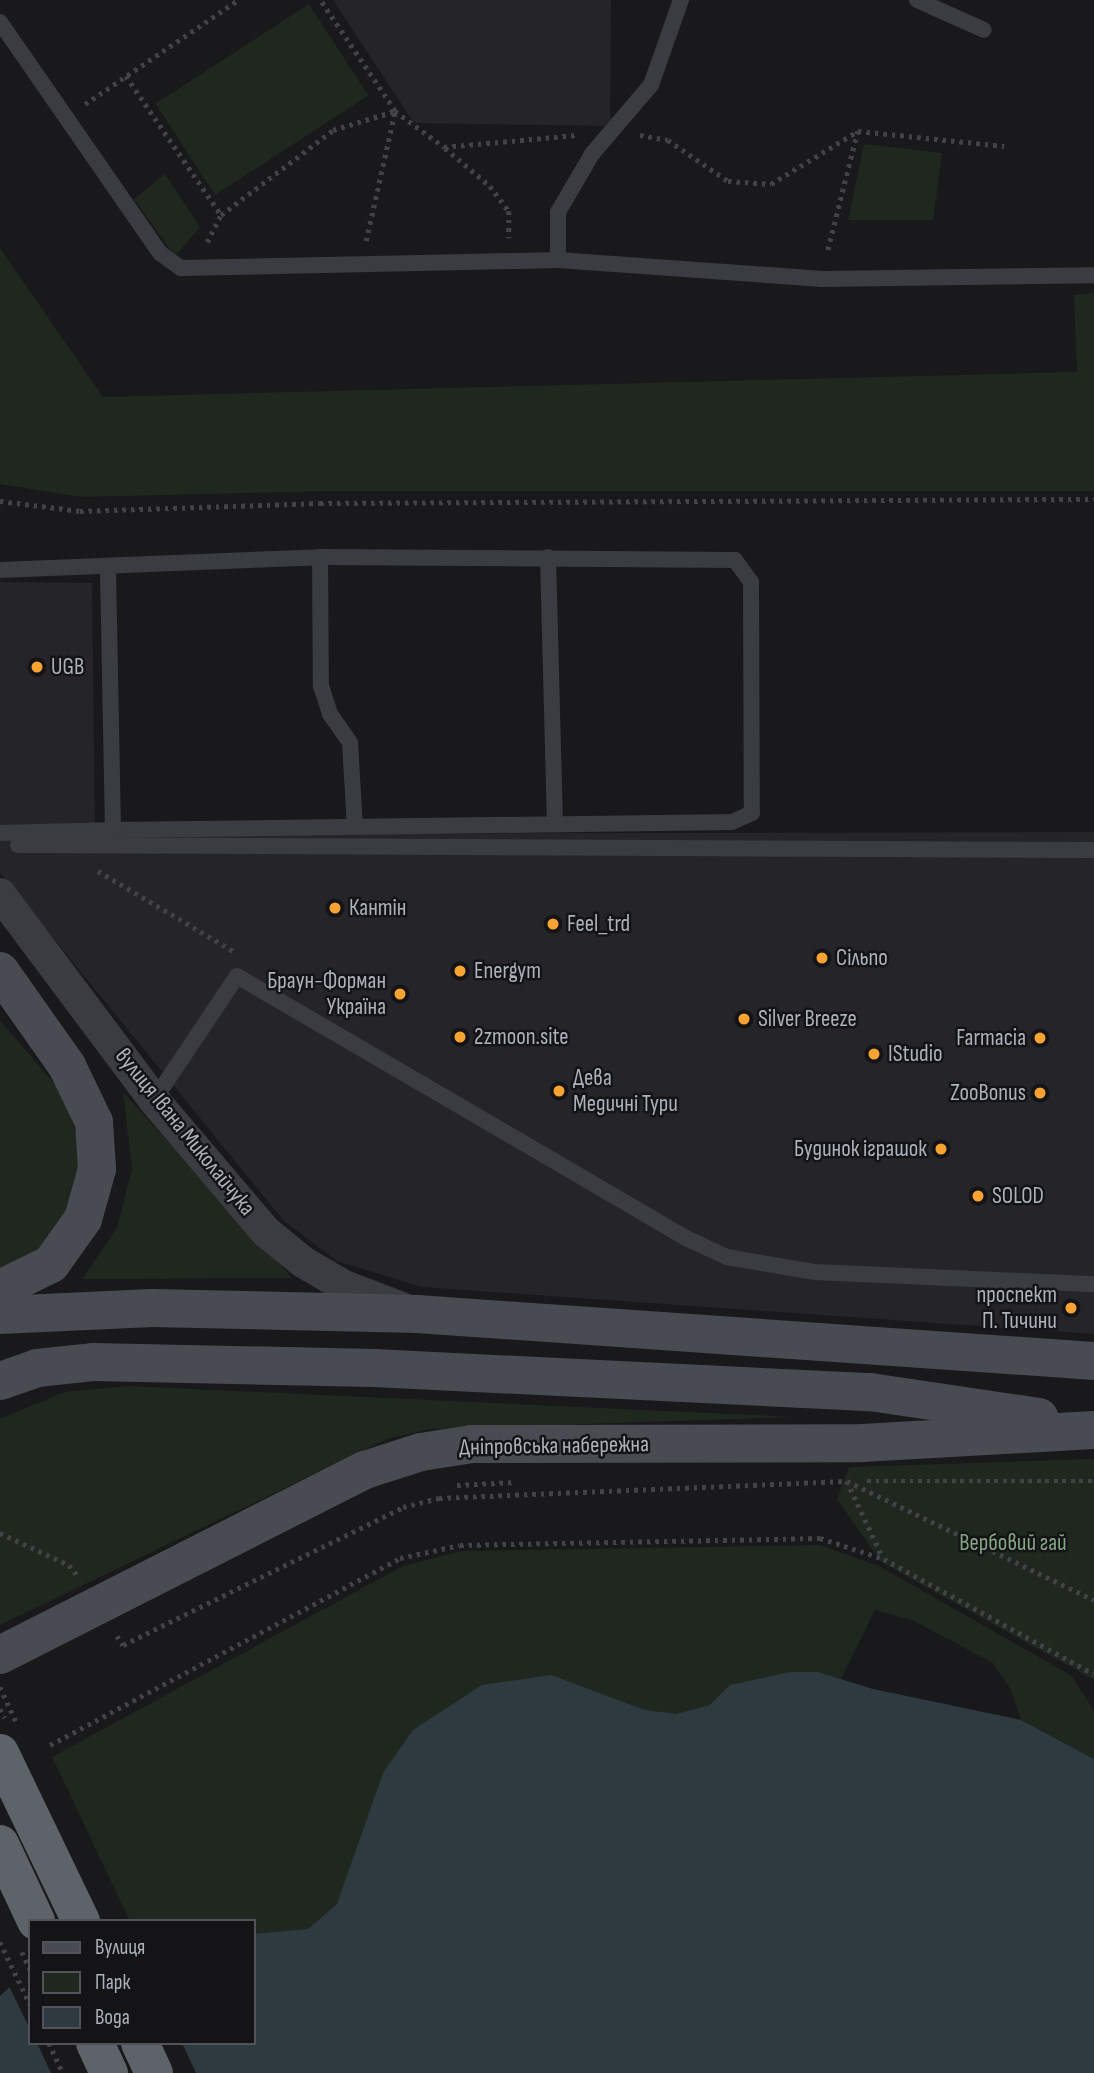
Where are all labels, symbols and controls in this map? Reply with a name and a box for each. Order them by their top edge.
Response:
place label: UGB [51,653,84,681]
marker: UGB [29,659,45,675]
place label: Кантін [349,894,406,922]
marker: Кантін [327,900,343,916]
place label: Feel_trd [567,910,630,938]
marker: Feel_trd [545,916,561,932]
place label: Сільпо [836,944,888,972]
marker: Сільпо [814,950,830,966]
place label: Energym [474,957,541,985]
marker: Energym [452,963,468,979]
place label: Браун-Форман Україна [267,967,386,1021]
marker: Браун-Форман Україна [392,986,408,1002]
place label: Silver Breeze [758,1005,857,1033]
marker: Silver Breeze [736,1011,752,1027]
place label: 2zmoon.site [474,1023,569,1051]
place label: Farmacia [956,1024,1026,1052]
marker: 2zmoon.site [452,1029,468,1045]
marker: Farmacia [1032,1030,1048,1046]
place label: IStudio [888,1040,943,1068]
street label: вулиця Івана Миколайчука [109,1043,261,1221]
marker: IStudio [866,1046,882,1062]
place label: Дева Медичні Тури [573,1064,678,1118]
place label: ZooBonus [950,1079,1026,1107]
marker: Дева Медичні Тури [551,1083,567,1099]
marker: ZooBonus [1032,1085,1048,1101]
place label: Будинок іграшок [794,1135,927,1163]
marker: Будинок іграшок [933,1141,949,1157]
place label: SOLOD [992,1182,1044,1210]
marker: SOLOD [970,1188,986,1204]
place label: проспект П. Тичини [977,1281,1057,1335]
marker: проспект П. Тичини [1063,1300,1079,1316]
street label: Дніпровська набережна [459,1431,649,1461]
park label: Вербовий гай [959,1529,1067,1557]
legend [28,1919,256,2045]
text: Вулиця [95,1935,145,1960]
text: Парк [95,1970,130,1995]
text: Вода [95,2005,130,2030]

